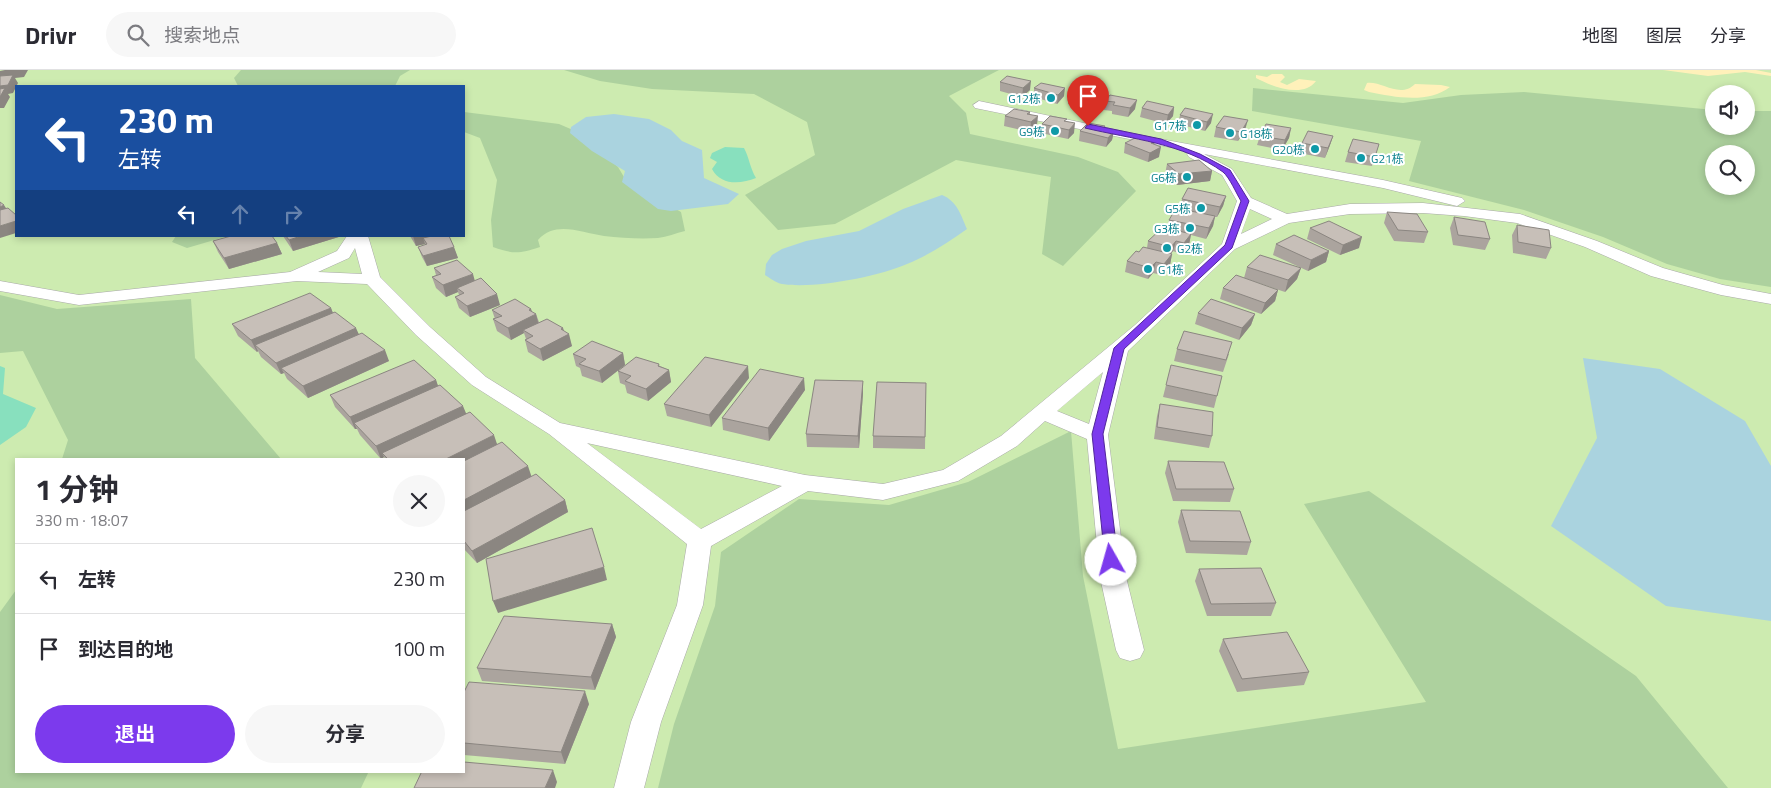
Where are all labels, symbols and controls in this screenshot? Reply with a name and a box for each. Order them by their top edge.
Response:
search box [106,12,456,57]
text: Drivr [25,17,76,53]
text: 搜索地点 [164,20,240,49]
icon: search [124,21,152,49]
text: 地图 [1582,22,1618,49]
text: 图层 [1646,22,1682,49]
text: 分享 [1710,22,1746,49]
pin [1067,75,1109,126]
icon: arrive [1074,82,1102,110]
map controls [1705,85,1755,195]
button: sound [1705,85,1755,135]
place label: G12栋 [1008,89,1041,108]
marker: G12栋 [1045,92,1057,104]
text: 230 m [118,93,214,147]
icon: left [35,105,100,170]
place label: G17栋 [1154,116,1187,135]
marker: G17栋 [1191,119,1203,131]
place label: G9栋 [1019,122,1045,141]
place label: G18栋 [1240,124,1273,143]
marker: G9栋 [1049,125,1061,137]
marker: G18栋 [1224,127,1236,139]
place label: G20栋 [1272,140,1305,159]
text: 左转 [118,142,162,176]
marker: G20栋 [1309,143,1321,155]
button: search [1705,145,1755,195]
place label: G21栋 [1371,149,1404,168]
marker: G21栋 [1355,152,1367,164]
place label: G6栋 [1151,168,1177,187]
marker: G6栋 [1181,171,1193,183]
place label: G5栋 [1165,199,1191,218]
icon: left [173,200,201,228]
icon: ahead [226,200,254,228]
icon: right [279,200,307,228]
marker: G5栋 [1195,202,1207,214]
place label: G3栋 [1154,219,1180,238]
marker: G3栋 [1184,222,1196,234]
place label: G2栋 [1177,239,1203,258]
marker: G2栋 [1161,242,1173,254]
place label: G1栋 [1158,260,1184,279]
marker: G1栋 [1142,263,1154,275]
text: 1 分钟 [35,466,118,512]
button: close [393,475,445,527]
text: 330 m · 18:07 [35,508,129,532]
position arrow [1084,533,1136,585]
text: 左转 [78,564,116,593]
text: 230 m [393,564,445,593]
icon: left [35,565,63,593]
text: 到达目的地 [78,634,173,663]
text: 100 m [393,634,445,663]
icon: arrive [35,635,63,663]
button: 退出 [35,705,235,763]
button: 分享 [245,705,445,763]

